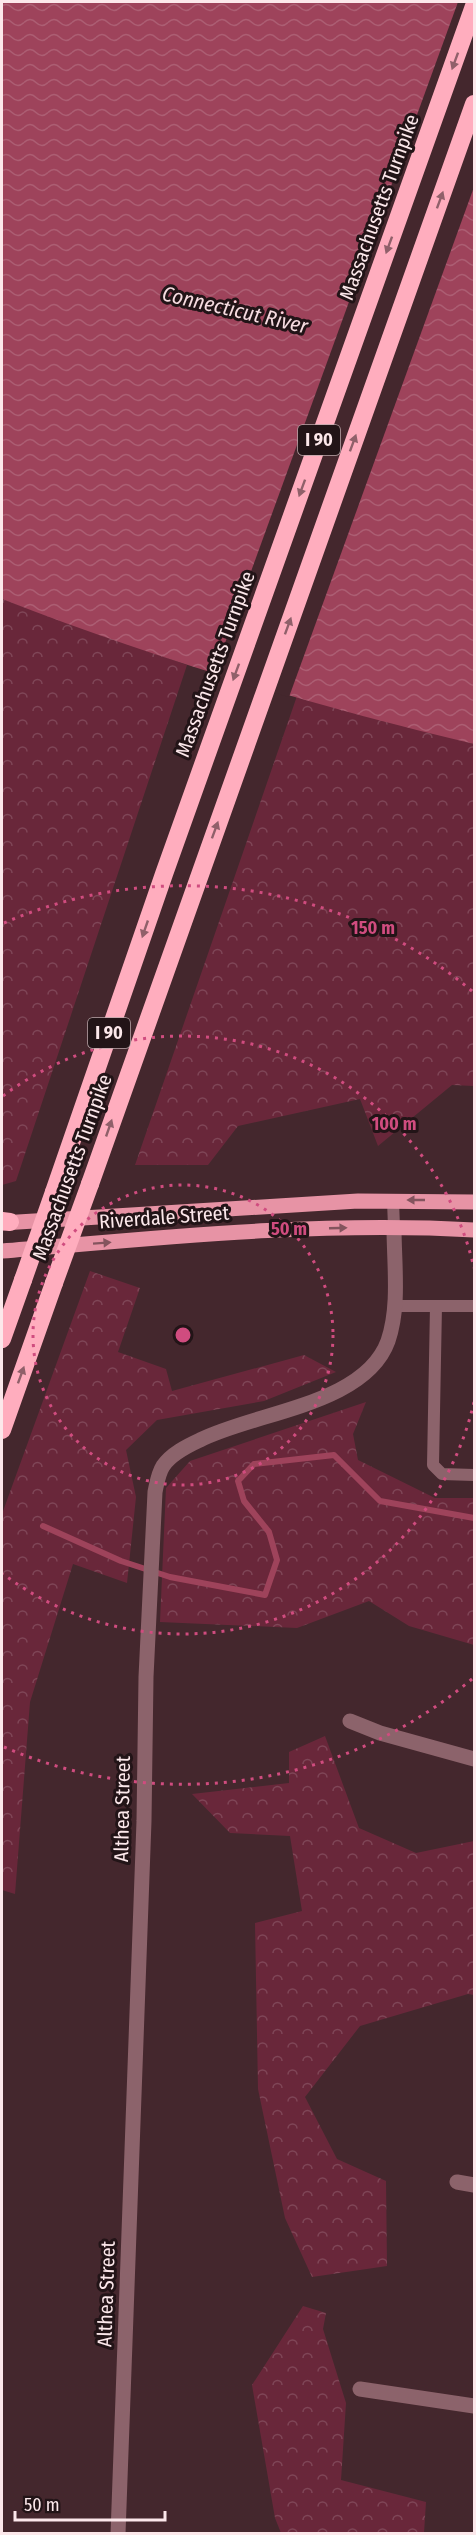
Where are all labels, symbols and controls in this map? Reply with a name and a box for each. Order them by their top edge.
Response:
one-way arrow [449,53,459,71]
street label: Massachusetts Turnpike [334,111,424,303]
one-way arrow [436,191,446,209]
one-way arrow [384,236,394,254]
water label: Connecticut River [160,281,311,340]
road number: I 90 [298,425,340,455]
one-way arrow [349,434,359,452]
one-way arrow [297,479,307,497]
street label: Massachusetts Turnpike [170,568,260,760]
one-way arrow [283,617,293,635]
one-way arrow [231,663,241,681]
one-way arrow [210,821,220,839]
text: 150 m [351,917,395,939]
one-way arrow [140,920,149,938]
road number: I 90 [88,1018,130,1048]
street label: Massachusetts Turnpike [27,1071,117,1263]
text: 100 m [372,1113,416,1135]
one-way arrow [105,1119,115,1137]
one-way arrow [407,1196,426,1205]
street label: Riverdale Street [98,1200,230,1234]
text: 50 m [271,1218,307,1240]
one-way arrow [329,1223,348,1233]
one-way arrow [92,1238,111,1248]
centre of rings [173,1325,193,1345]
one-way arrow [17,1366,27,1384]
street label: Althea Street [109,1755,135,1862]
street label: Althea Street [92,2240,120,2348]
scale bar [15,2484,165,2522]
text: 50 m [24,2494,60,2516]

